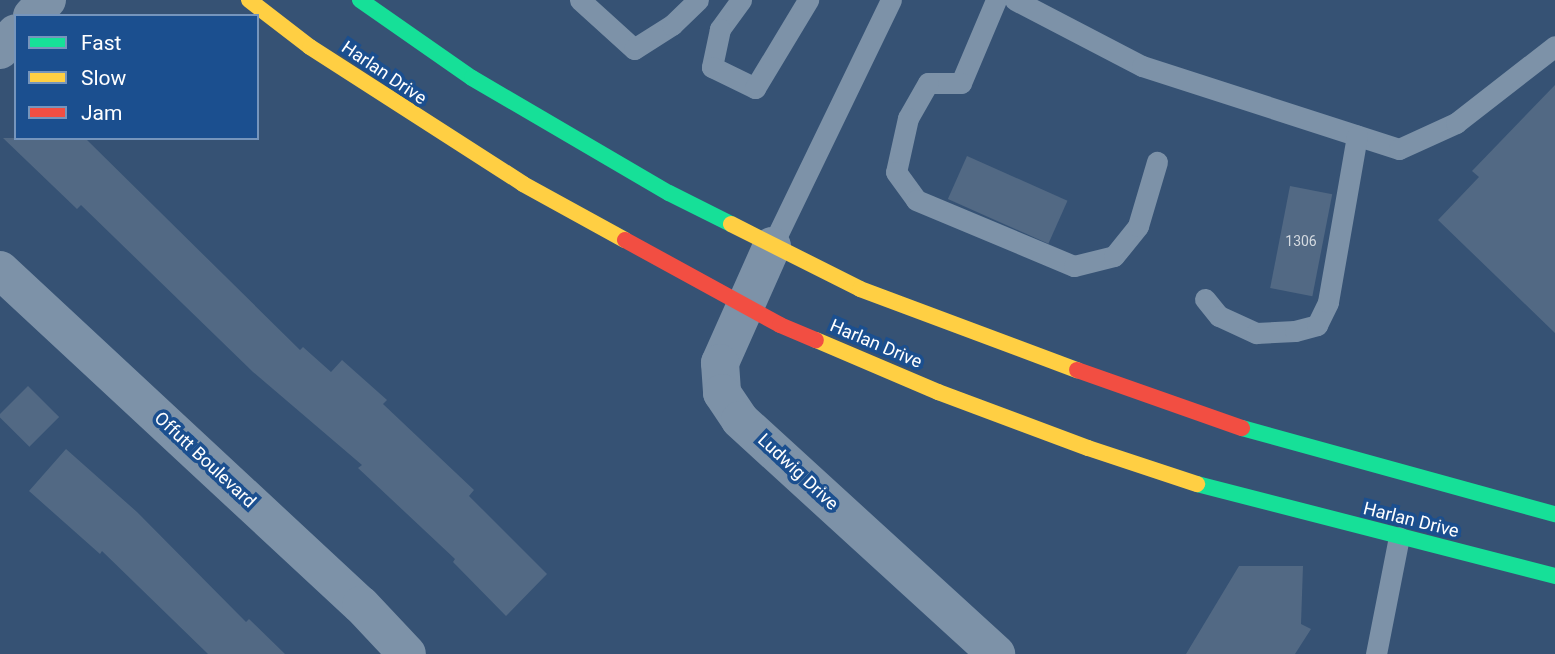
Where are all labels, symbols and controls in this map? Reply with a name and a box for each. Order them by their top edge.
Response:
legend [14,14,259,140]
text: Fast [81,31,121,55]
street label: Harlan Drive [337,37,431,109]
text: Slow [81,66,126,90]
text: Jam [81,101,122,125]
house number: 1306 [1285,233,1317,249]
street label: Harlan Drive [827,315,925,373]
street label: Offutt Boulevard [150,408,260,512]
street label: Ludwig Drive [753,429,843,515]
street label: Harlan Drive [1361,498,1461,542]

